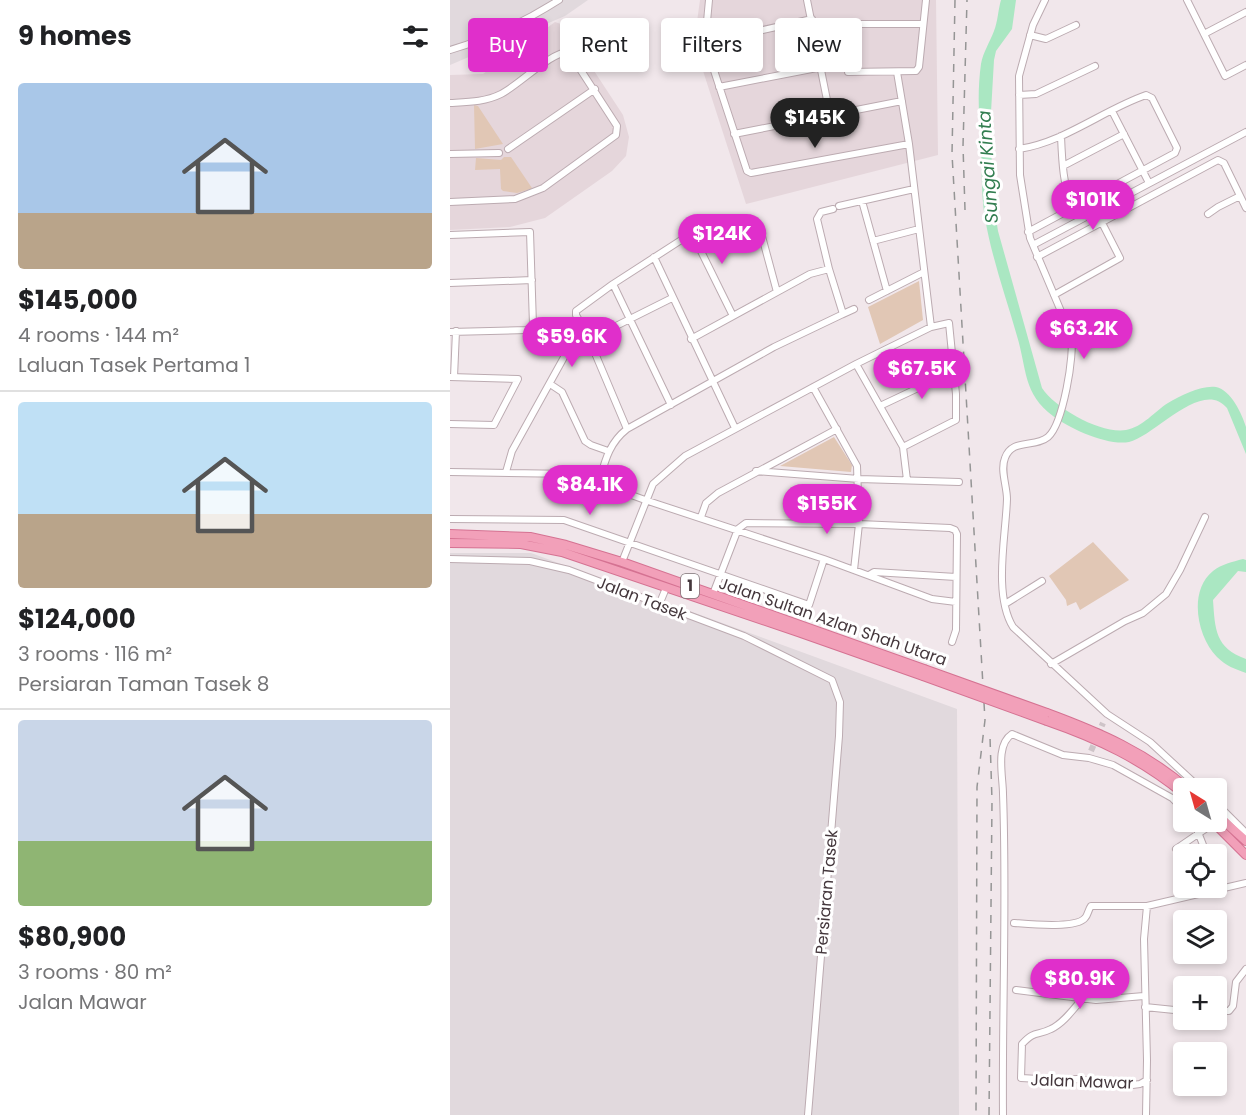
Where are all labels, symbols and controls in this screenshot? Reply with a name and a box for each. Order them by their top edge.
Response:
text: 9 homes [18,18,132,54]
chip: Buy [468,18,548,72]
chip: Rent [560,18,649,72]
chip: Filters [661,18,763,72]
chip: New [775,18,862,72]
icon: filters [399,20,432,53]
pin: $145K [773,98,857,149]
text: $145K [784,103,846,131]
water label: Sungai Kinta [971,110,1004,224]
icon: home [171,122,279,230]
pin: $101K [1051,180,1135,231]
text: $101K [1065,185,1121,213]
pin: $124K [680,214,764,265]
text: $124K [692,219,752,247]
text: $145,000 [18,282,138,318]
pin: $63.2K [1035,309,1133,360]
text: $63.2K [1050,314,1119,342]
pin: $59.6K [523,317,621,368]
text: 4 rooms · 144 m² [18,321,179,349]
text: $59.6K [537,322,607,350]
pin: $67.5K [873,349,971,400]
text: Laluan Tasek Pertama 1 [18,351,250,379]
text: $67.5K [887,354,957,382]
icon: home [171,441,279,549]
pin: $84.1K [541,465,639,516]
text: $84.1K [557,470,623,498]
pin: $155K [785,484,869,535]
text: $155K [797,489,857,517]
street label: Jalan Tasek [594,571,691,626]
street label: Jalan Sultan Azlan Shah Utara [716,572,950,671]
road number: 1 [681,574,699,598]
text: $124,000 [18,601,136,637]
text: 3 rooms · 116 m² [18,640,172,668]
text: Persiaran Taman Tasek 8 [18,670,269,698]
icon: home [171,759,279,867]
north arrow [1173,778,1227,832]
map controls [1173,778,1227,1096]
street label: Persiaran Tasek [810,828,843,956]
button: locate [1173,844,1227,898]
button: layers [1173,910,1227,964]
text: $80,900 [18,919,126,955]
text: 3 rooms · 80 m² [18,958,172,986]
pin: $80.9K [1031,959,1129,1010]
text: $80.9K [1044,964,1116,992]
button: + [1173,976,1227,1030]
text: Jalan Mawar [18,988,147,1016]
button: − [1173,1042,1227,1096]
street label: Jalan Mawar [1030,1068,1134,1095]

